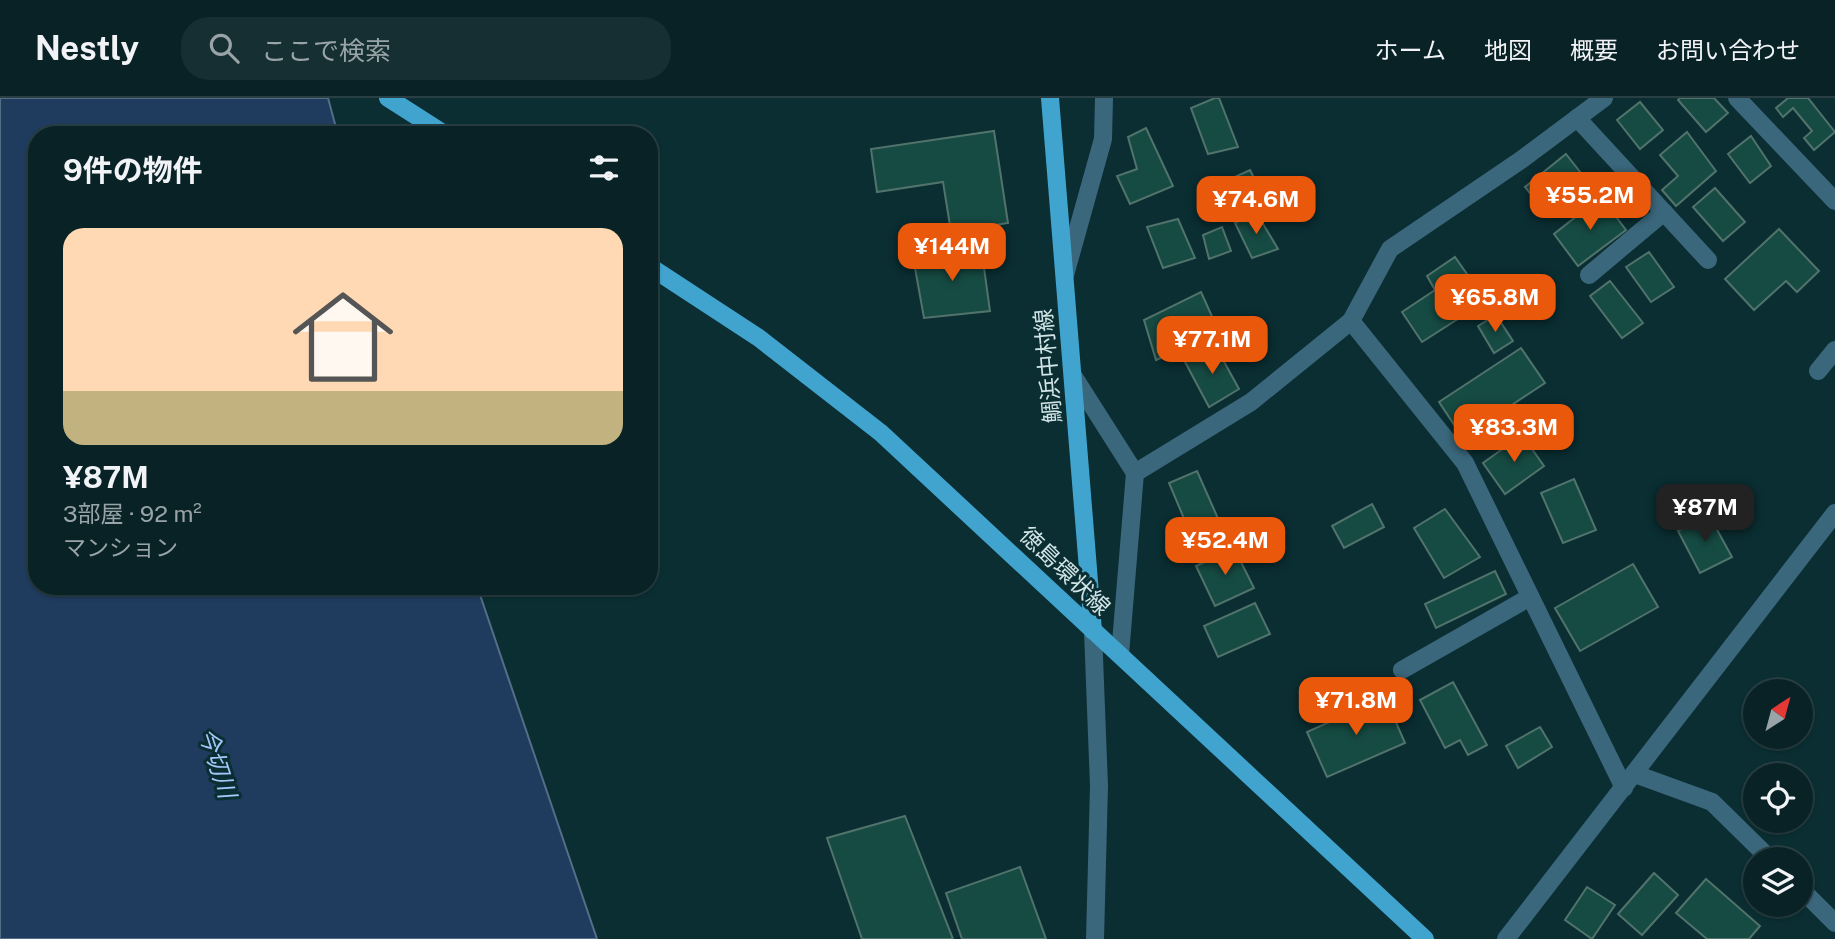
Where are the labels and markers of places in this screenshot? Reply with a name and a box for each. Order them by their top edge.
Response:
pin: ¥55.2M [1533,172,1647,232]
pin: ¥74.6M [1199,176,1313,236]
pin: ¥144M [903,223,1001,283]
pin: ¥65.8M [1438,274,1552,334]
pin: ¥77.1M [1155,316,1269,376]
pin: ¥83.3M [1457,404,1571,464]
pin: ¥87M [1664,484,1746,544]
pin: ¥52.4M [1168,518,1282,577]
pin: ¥71.8M [1299,678,1413,737]

